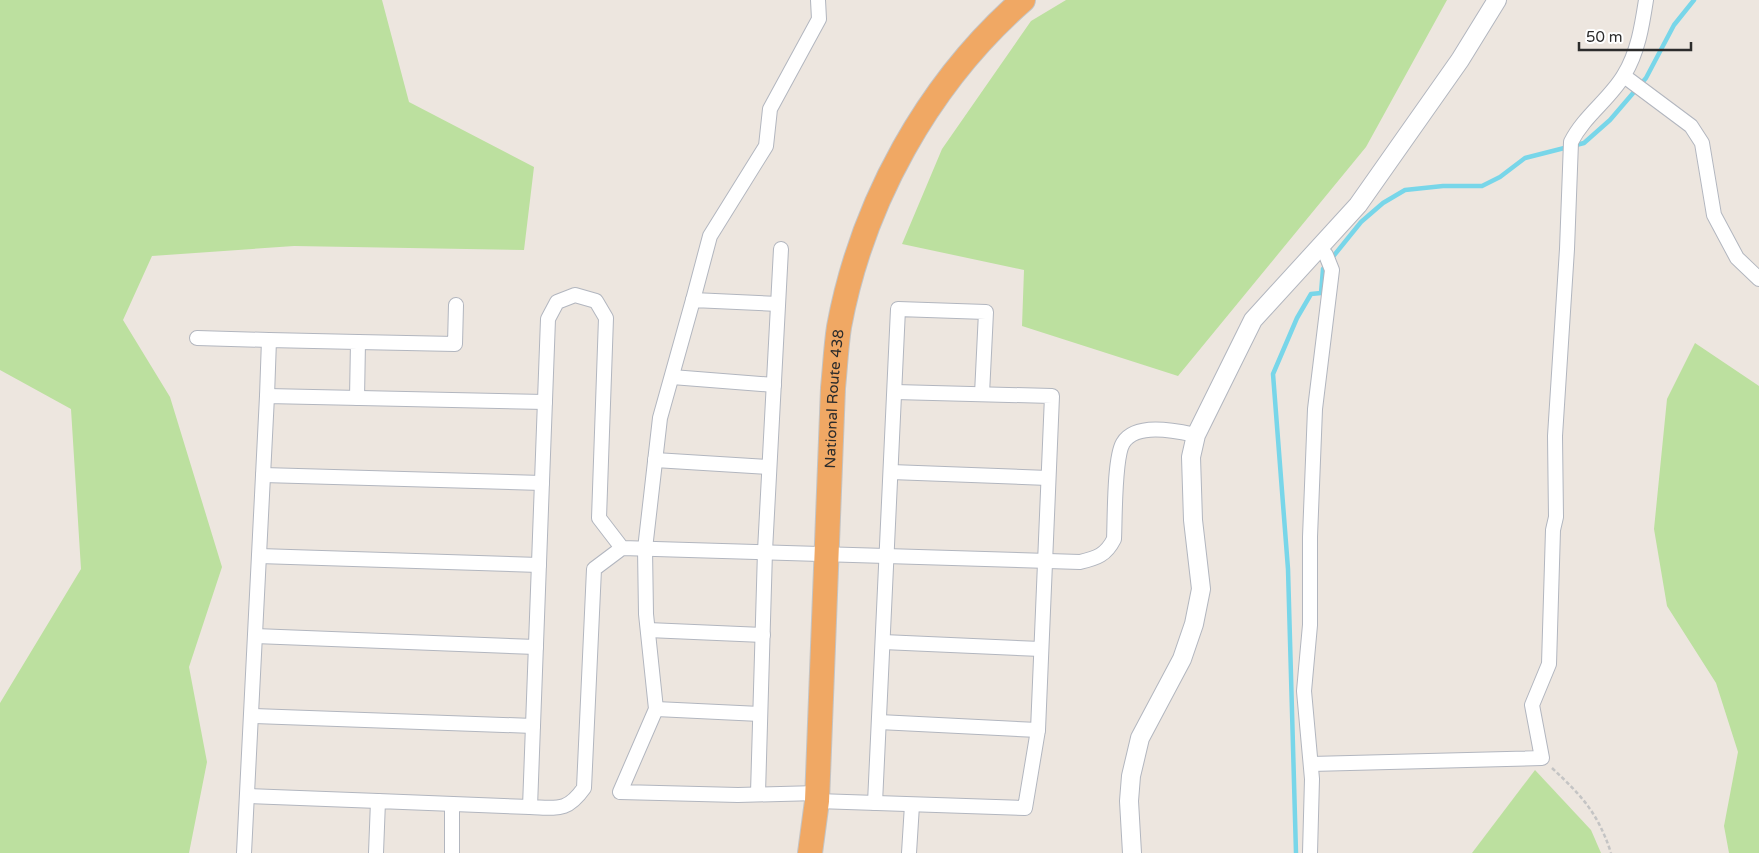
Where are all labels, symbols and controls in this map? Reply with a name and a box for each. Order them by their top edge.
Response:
scale bar [1579,20,1692,52]
text: 50 m [1586,28,1623,46]
street label: National Route 438 [821,328,848,469]

